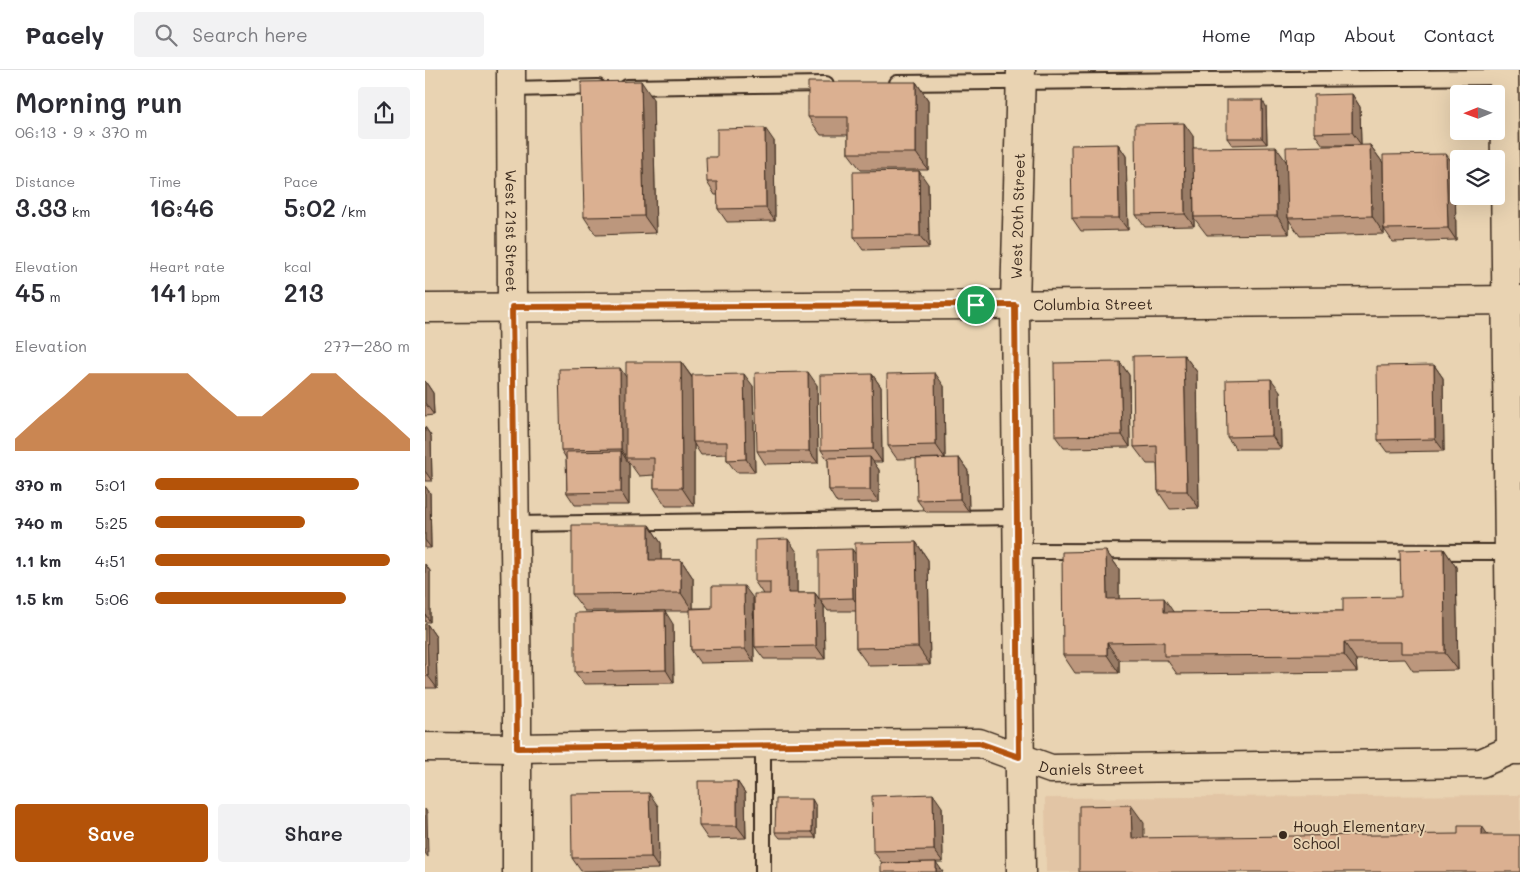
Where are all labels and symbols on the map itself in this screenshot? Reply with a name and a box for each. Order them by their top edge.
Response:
north arrow [1450,85,1505,140]
street label: West 20th Street [1006,153,1029,280]
street label: West 21st Street [501,170,522,292]
pin [955,284,997,326]
street label: Columbia Street [1033,293,1153,314]
street label: Daniels Street [1036,755,1144,779]
place label: Hough Elementary School [1293,816,1425,853]
marker: Hough Elementary School [1277,829,1289,841]

